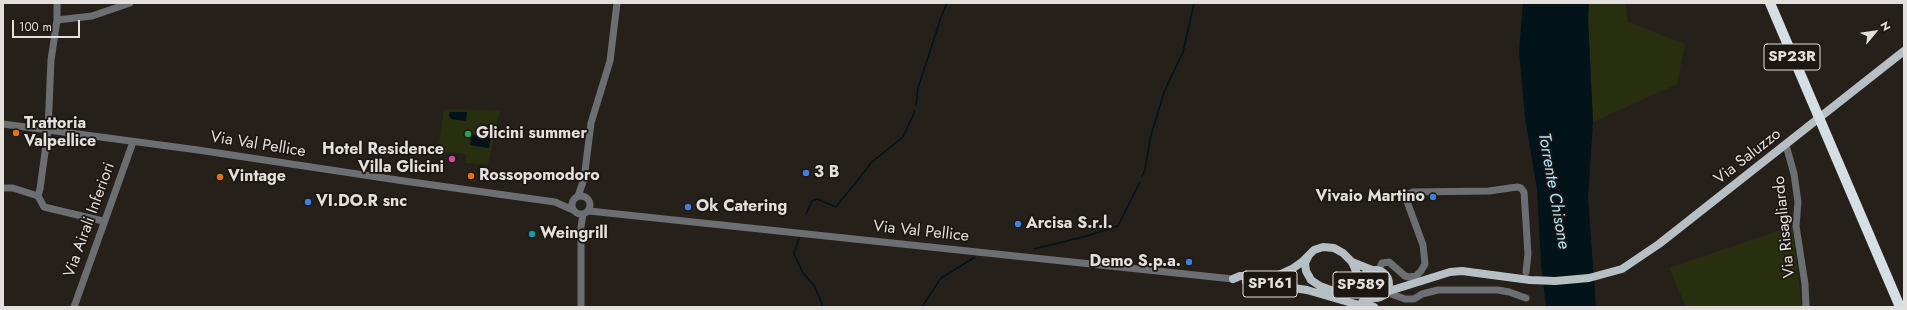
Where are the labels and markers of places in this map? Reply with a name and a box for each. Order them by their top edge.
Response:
place label: Trattoria Valpellice [24,114,96,152]
place label: Glicini summer [476,124,587,144]
marker: Trattoria Valpellice [11,128,21,138]
marker: Glicini summer [463,129,473,139]
place label: Hotel Residence Villa Glicini [322,140,444,178]
marker: Hotel Residence Villa Glicini [447,154,457,164]
place label: 3 B [814,163,839,183]
place label: Rossopomodoro [479,166,600,186]
place label: Vintage [228,167,286,187]
marker: 3 B [801,168,811,178]
marker: Rossopomodoro [466,171,476,181]
marker: Vintage [215,172,225,182]
place label: Vivaio Martino [1316,187,1425,207]
place label: VI.DO.R snc [316,192,407,212]
marker: Vivaio Martino [1428,192,1438,202]
marker: VI.DO.R snc [303,197,313,207]
place label: Ok Catering [696,197,787,217]
marker: Ok Catering [683,202,693,212]
place label: Arcisa S.r.l. [1026,214,1113,234]
marker: Arcisa S.r.l. [1013,219,1023,229]
place label: Weingrill [540,224,608,244]
marker: Weingrill [527,229,537,239]
place label: Demo S.p.a. [1090,252,1181,272]
marker: Demo S.p.a. [1184,257,1194,267]

